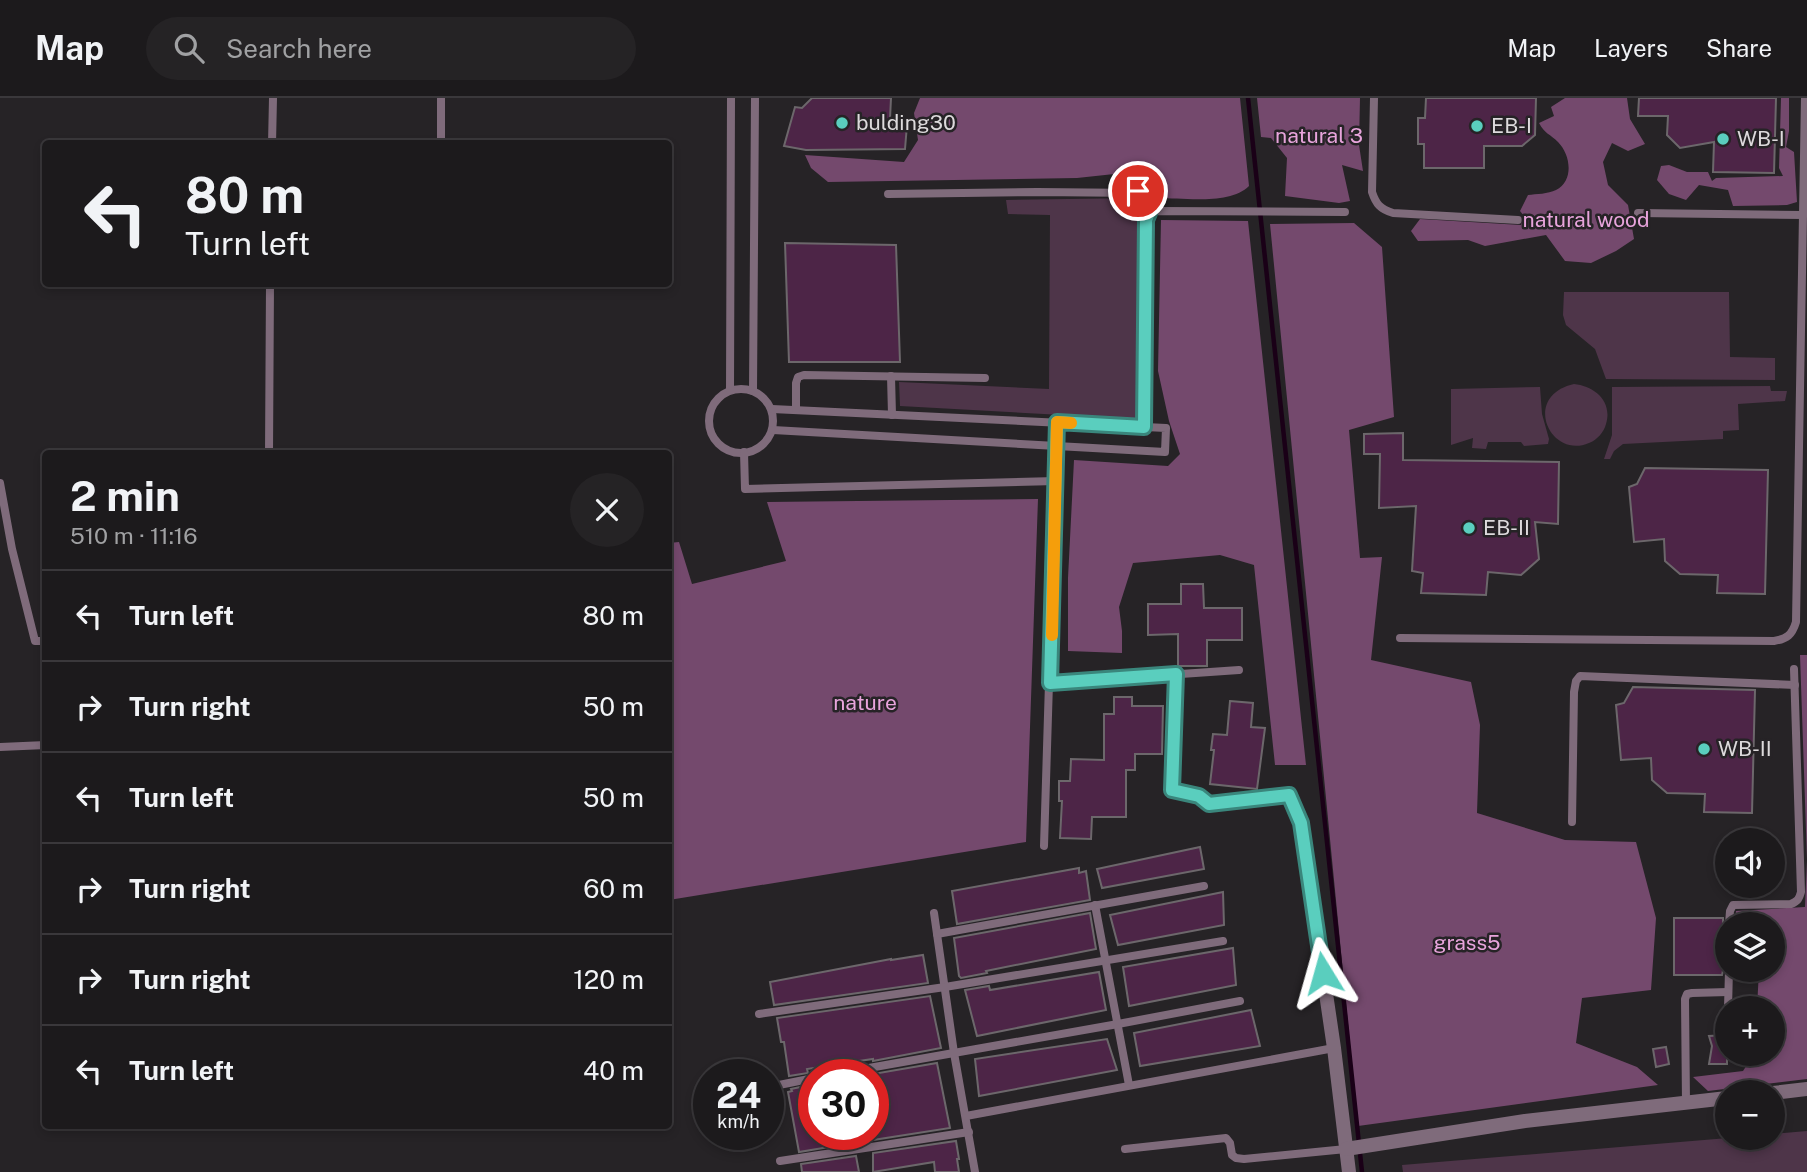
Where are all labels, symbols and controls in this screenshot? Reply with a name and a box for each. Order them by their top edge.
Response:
search box [146,17,636,80]
text: Map [35,29,104,67]
icon: search [170,29,208,67]
text: Search here [226,33,372,64]
text: Map [1507,34,1556,62]
text: Layers [1594,34,1668,62]
text: Share [1706,34,1772,62]
place label: bulding30 [856,110,956,135]
place label: EB-I [1491,113,1532,138]
marker: bulding30 [834,115,850,131]
marker: EB-I [1469,118,1485,134]
park label: natural 3 [1275,123,1363,148]
place label: WB-I [1737,126,1785,151]
marker: WB-I [1715,131,1731,147]
pin [1108,161,1168,221]
text: 80 m [185,166,304,224]
icon: left [70,168,161,259]
icon: arrive [1119,172,1157,210]
park label: natural wood [1523,207,1649,232]
text: Turn left [185,225,310,262]
text: 2 min [70,471,180,520]
button: close [570,473,644,547]
place label: EB-II [1483,515,1530,540]
marker: EB-II [1461,520,1477,536]
text: 510 m · 11:16 [70,522,198,549]
icon: left [70,597,108,635]
text: Turn left [129,600,234,631]
text: 80 m [583,600,644,631]
icon: right [70,688,108,726]
park label: nature [833,690,897,715]
text: Turn right [129,691,251,722]
text: 50 m [583,691,644,722]
place label: WB-II [1718,736,1772,761]
marker: WB-II [1696,741,1712,757]
icon: left [70,779,108,817]
text: Turn left [129,782,234,813]
text: 50 m [583,782,644,813]
map controls [1715,828,1785,1150]
button: sound [1715,828,1785,898]
icon: right [70,870,108,908]
text: Turn right [129,873,251,904]
text: 60 m [583,873,644,904]
button: layers [1715,912,1785,982]
park label: grass5 [1433,930,1501,955]
position arrow [1286,936,1360,1010]
icon: right [70,961,108,999]
text: Turn right [129,964,251,995]
text: 120 m [573,964,644,995]
button: + [1715,996,1785,1066]
icon: left [70,1052,108,1090]
text: Turn left [129,1055,234,1086]
text: 40 m [583,1055,644,1086]
speed limit sign: 30 [798,1059,889,1150]
text: 24 [716,1075,761,1116]
button: − [1715,1080,1785,1150]
text: km/h [717,1111,760,1132]

